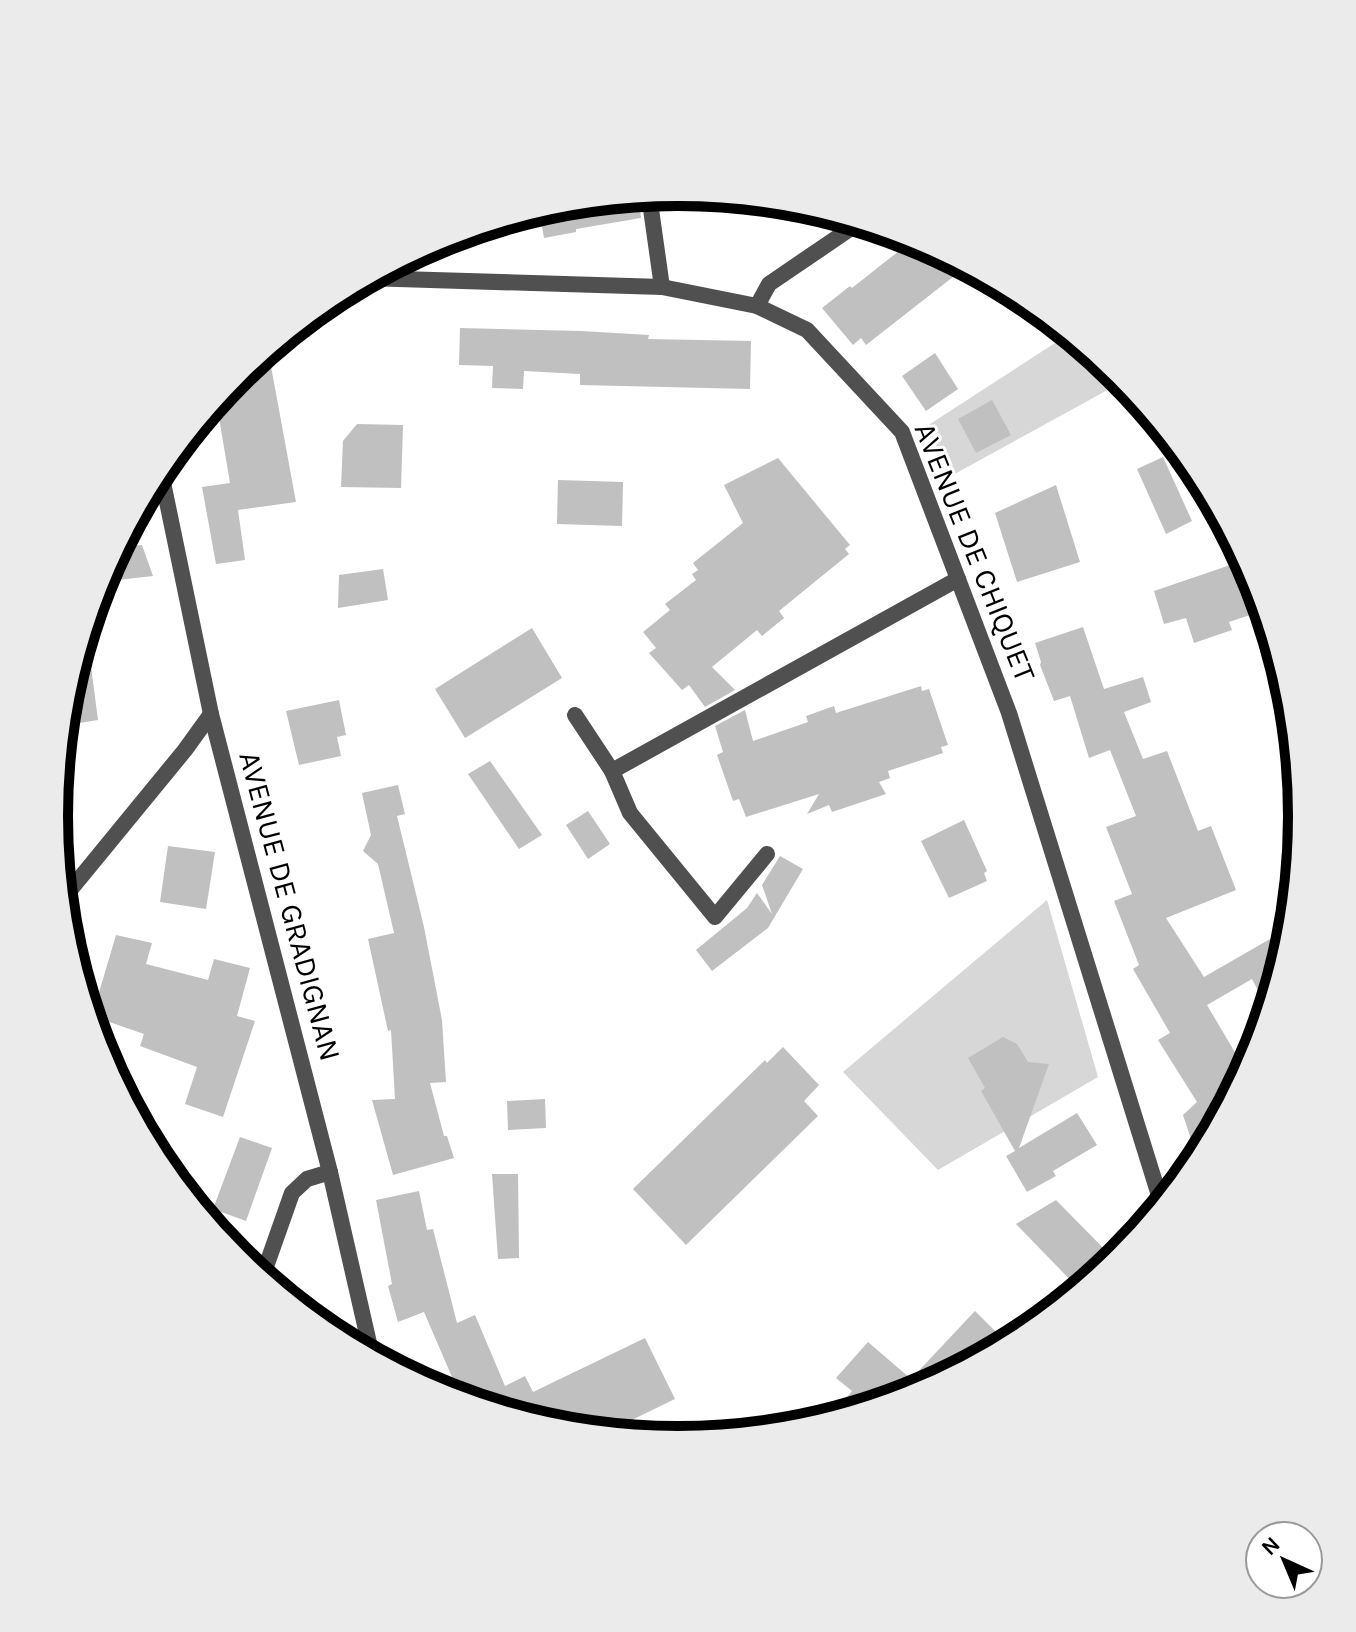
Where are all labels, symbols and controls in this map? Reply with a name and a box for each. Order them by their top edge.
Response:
street label: AVENUE DE CHIQUET [907,417,1043,687]
street label: AVENUE DE GRADIGNAN [231,747,349,1065]
north arrow [1244,1520,1324,1600]
text: N [1256,1531,1286,1561]

